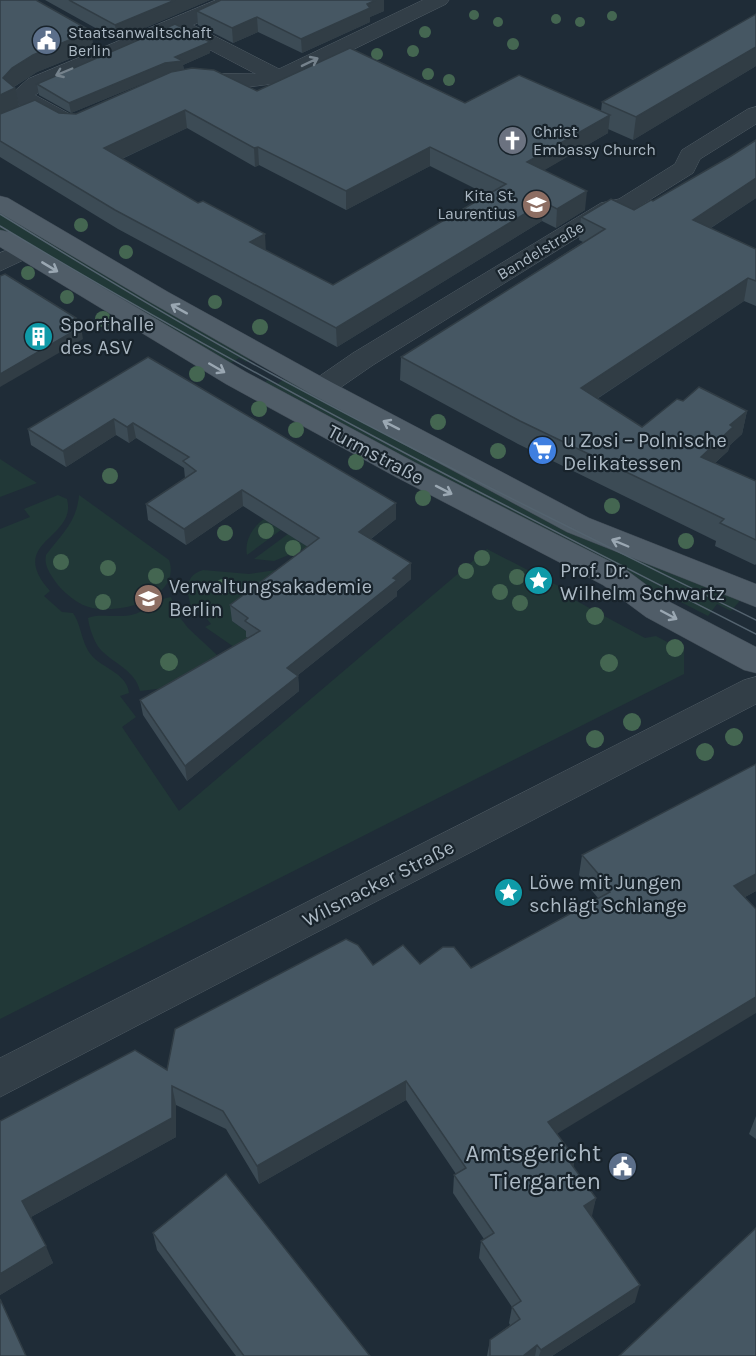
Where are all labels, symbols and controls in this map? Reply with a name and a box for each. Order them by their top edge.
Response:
place label: Staatsanwaltschaft Berlin [68,23,212,60]
public building icon: Staatsanwaltschaft Berlin [31,25,63,57]
one-way arrow [300,55,318,67]
one-way arrow [55,67,73,79]
place label: Christ Embassy Church [533,122,656,159]
church icon: Christ Embassy Church [496,124,528,156]
place label: Kita St. Laurentius [437,186,516,223]
school or university icon: Kita St. Laurentius [521,188,553,220]
street label: Bandelstraße [494,217,587,284]
one-way arrow [41,262,58,274]
one-way arrow [171,302,188,314]
place label: Sporthalle des ASV [60,313,154,359]
building icon: Sporthalle des ASV [23,320,55,352]
one-way arrow [208,362,225,374]
one-way arrow [382,418,400,430]
street label: Turmstraße [324,420,428,489]
place label: u Zosi – Polnische Delikatessen [563,429,727,475]
supermarket icon: u Zosi – Polnische Delikatessen [526,435,558,467]
one-way arrow [435,485,453,496]
one-way arrow [611,537,630,548]
place label: Prof. Dr. Wilhelm Schwartz [560,559,725,605]
place icon: Prof. Dr. Wilhelm Schwartz [523,565,555,597]
place label: Verwaltungsakademie Berlin [169,575,372,621]
school or university icon: Verwaltungsakademie Berlin [132,582,164,614]
one-way arrow [660,609,677,621]
street label: Wilsnacker Straße [298,835,458,932]
place label: Löwe mit Jungen schlägt Schlange [529,871,687,917]
place icon: Löwe mit Jungen schlägt Schlange [492,877,524,909]
place label: Amtsgericht Tiergarten [466,1139,601,1195]
public building icon: Amtsgericht Tiergarten [606,1151,638,1183]

